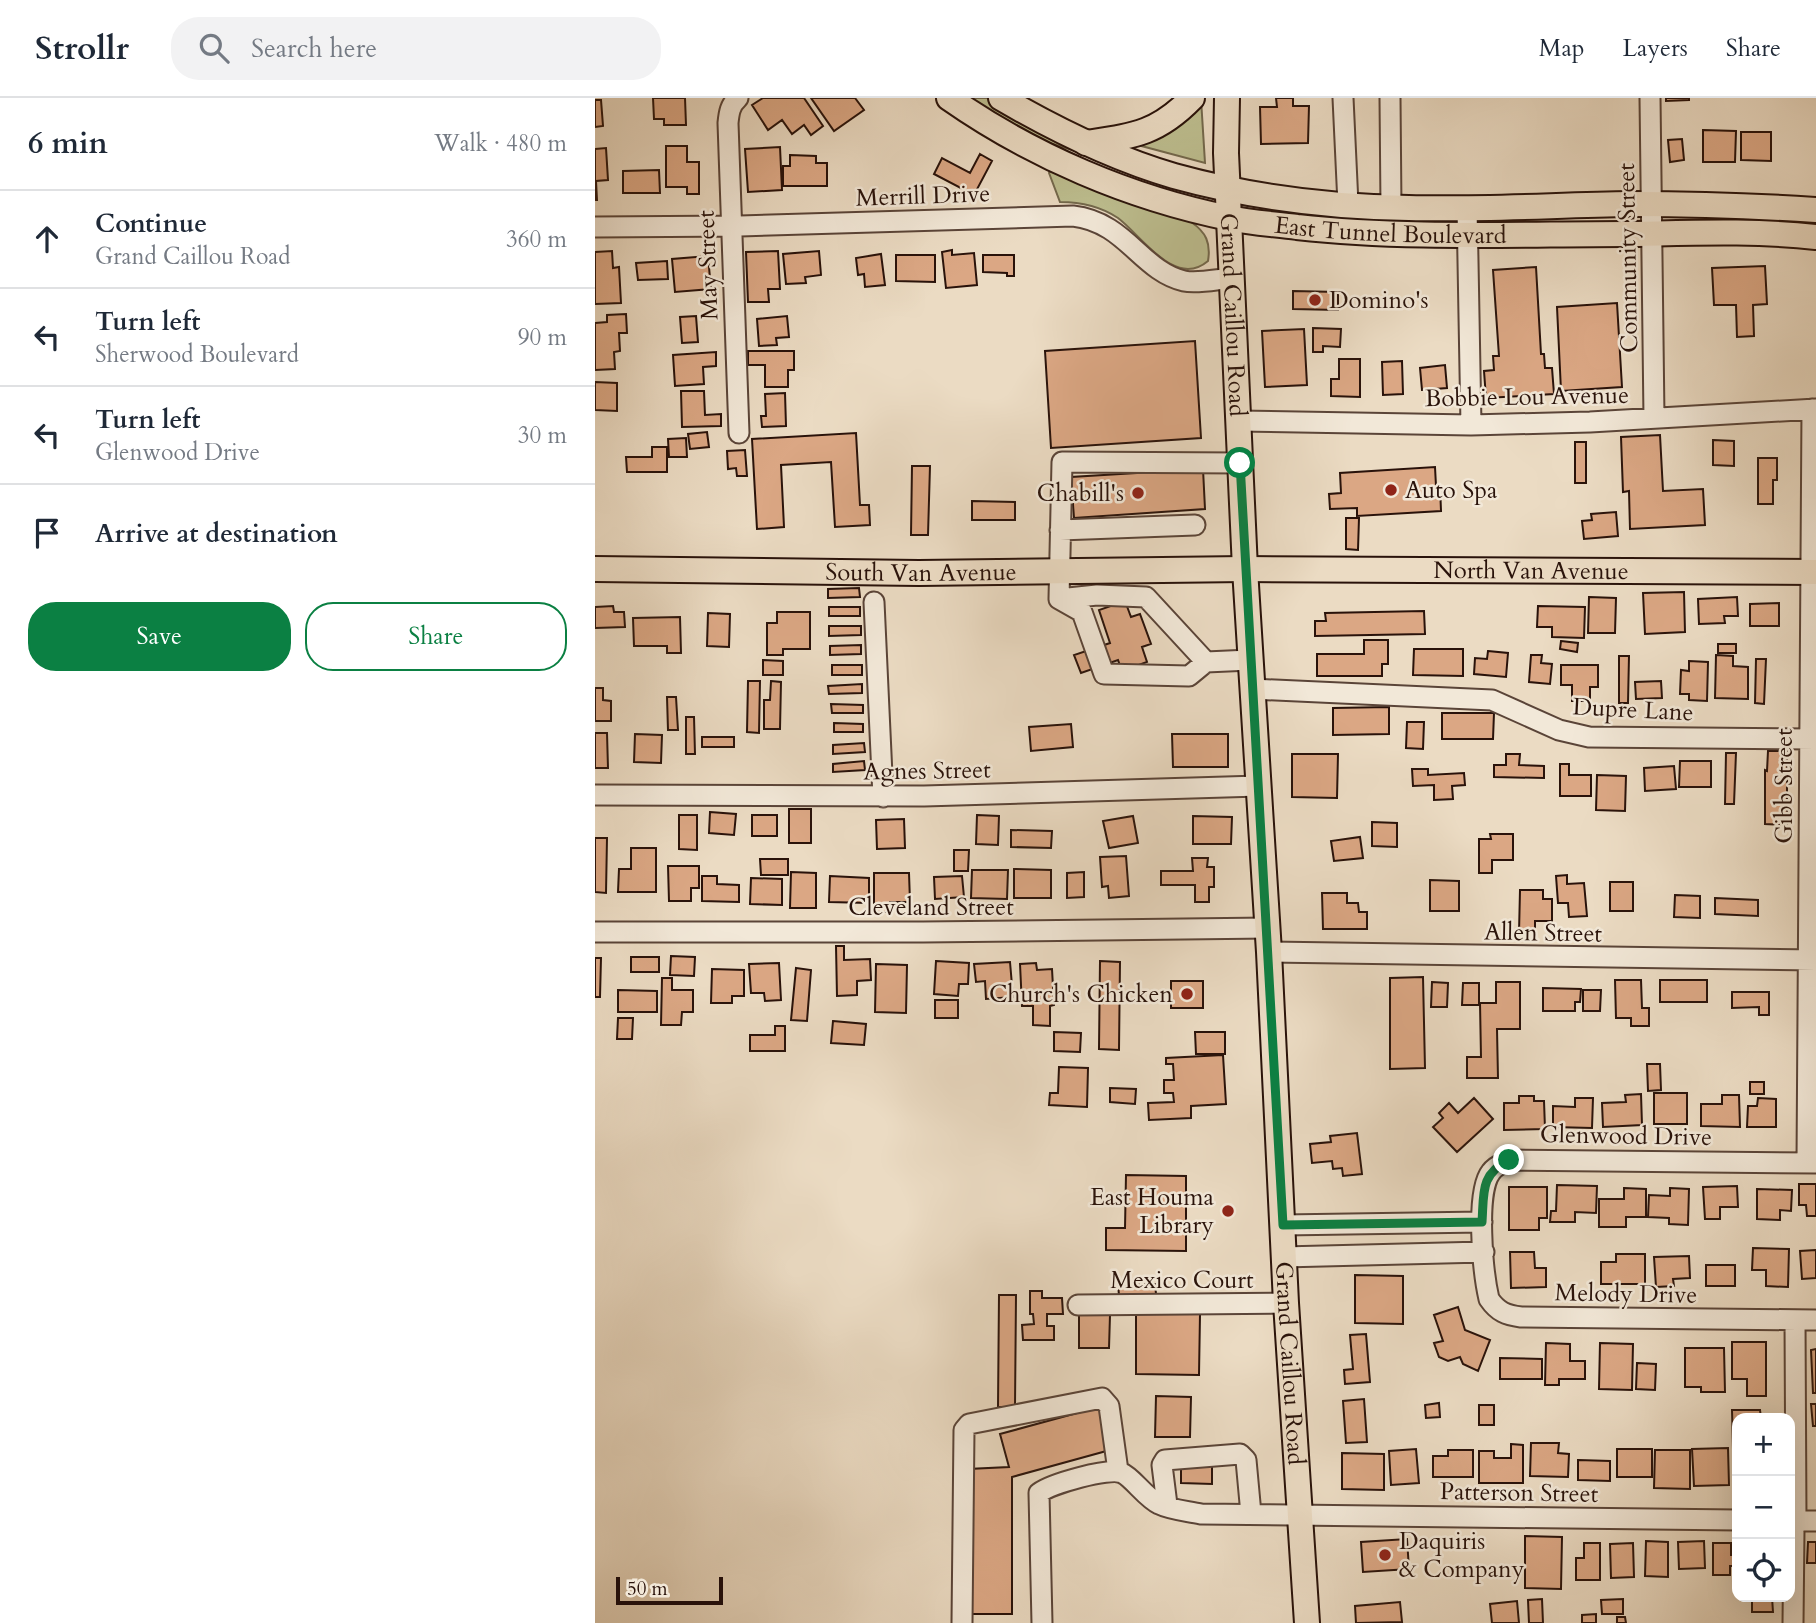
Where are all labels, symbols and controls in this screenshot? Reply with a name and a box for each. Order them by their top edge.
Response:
search box [171,17,661,80]
text: Strollr [35,26,129,71]
icon: search [195,29,233,67]
text: Search here [251,31,377,66]
text: Map [1539,32,1585,65]
text: Layers [1623,32,1688,65]
text: Share [1726,32,1781,65]
text: 6 min [28,123,108,164]
text: Walk · 480 m [434,128,567,159]
street label: Community Street [1610,162,1646,353]
street label: Merrill Drive [855,177,991,215]
text: Continue [95,206,207,241]
street label: East Tunnel Boulevard [1273,208,1507,252]
street label: May Street [690,209,726,320]
street label: Grand Caillou Road [1212,212,1255,418]
icon: ahead [28,220,66,258]
text: 360 m [506,224,567,255]
text: Grand Caillou Road [95,241,291,272]
place label: Domino's [1329,284,1429,317]
marker: Domino's [1307,292,1323,308]
text: Turn left [95,304,200,339]
icon: left [28,318,66,356]
text: 90 m [518,322,567,353]
text: Sherwood Boulevard [95,339,299,370]
street label: Bobbie Lou Avenue [1425,379,1629,415]
text: Turn left [95,402,200,437]
icon: left [28,416,66,454]
text: 30 m [518,420,567,451]
text: Glenwood Drive [95,437,260,468]
route start [1224,447,1255,478]
place label: Auto Spa [1405,474,1498,507]
place label: Chabill's [1037,477,1124,510]
marker: Auto Spa [1383,482,1399,498]
marker: Chabill's [1130,485,1146,501]
icon: arrive [28,514,66,552]
text: Arrive at destination [95,516,338,551]
street label: North Van Avenue [1433,553,1629,588]
street label: South Van Avenue [825,555,1017,590]
button: Save [28,602,291,671]
button: Share [305,602,567,671]
street label: Dupre Lane [1572,690,1694,730]
street label: Gibb Street [1768,728,1801,844]
street label: Agnes Street [863,753,991,789]
street label: Cleveland Street [848,891,1014,924]
street label: Allen Street [1484,915,1603,951]
place label: Church's Chicken [989,978,1173,1011]
marker: Church's Chicken [1179,986,1195,1002]
street label: Glenwood Drive [1540,1118,1712,1154]
route end [1493,1144,1524,1175]
place label: East Houma Library [1090,1181,1215,1242]
marker: East Houma Library [1220,1203,1236,1219]
street label: Grand Caillou Road [1268,1261,1313,1466]
street label: Mexico Court [1110,1264,1254,1297]
street label: Melody Drive [1554,1276,1698,1312]
map controls [1732,1413,1795,1602]
button: + [1732,1413,1795,1476]
street label: Patterson Street [1440,1475,1599,1511]
button: − [1732,1476,1795,1539]
place label: Daquiris & Company [1399,1525,1525,1586]
button: locate [1732,1539,1795,1602]
marker: Daquiris & Company [1377,1547,1393,1563]
scale bar [616,1574,723,1606]
text: 50 m [627,1576,668,1602]

